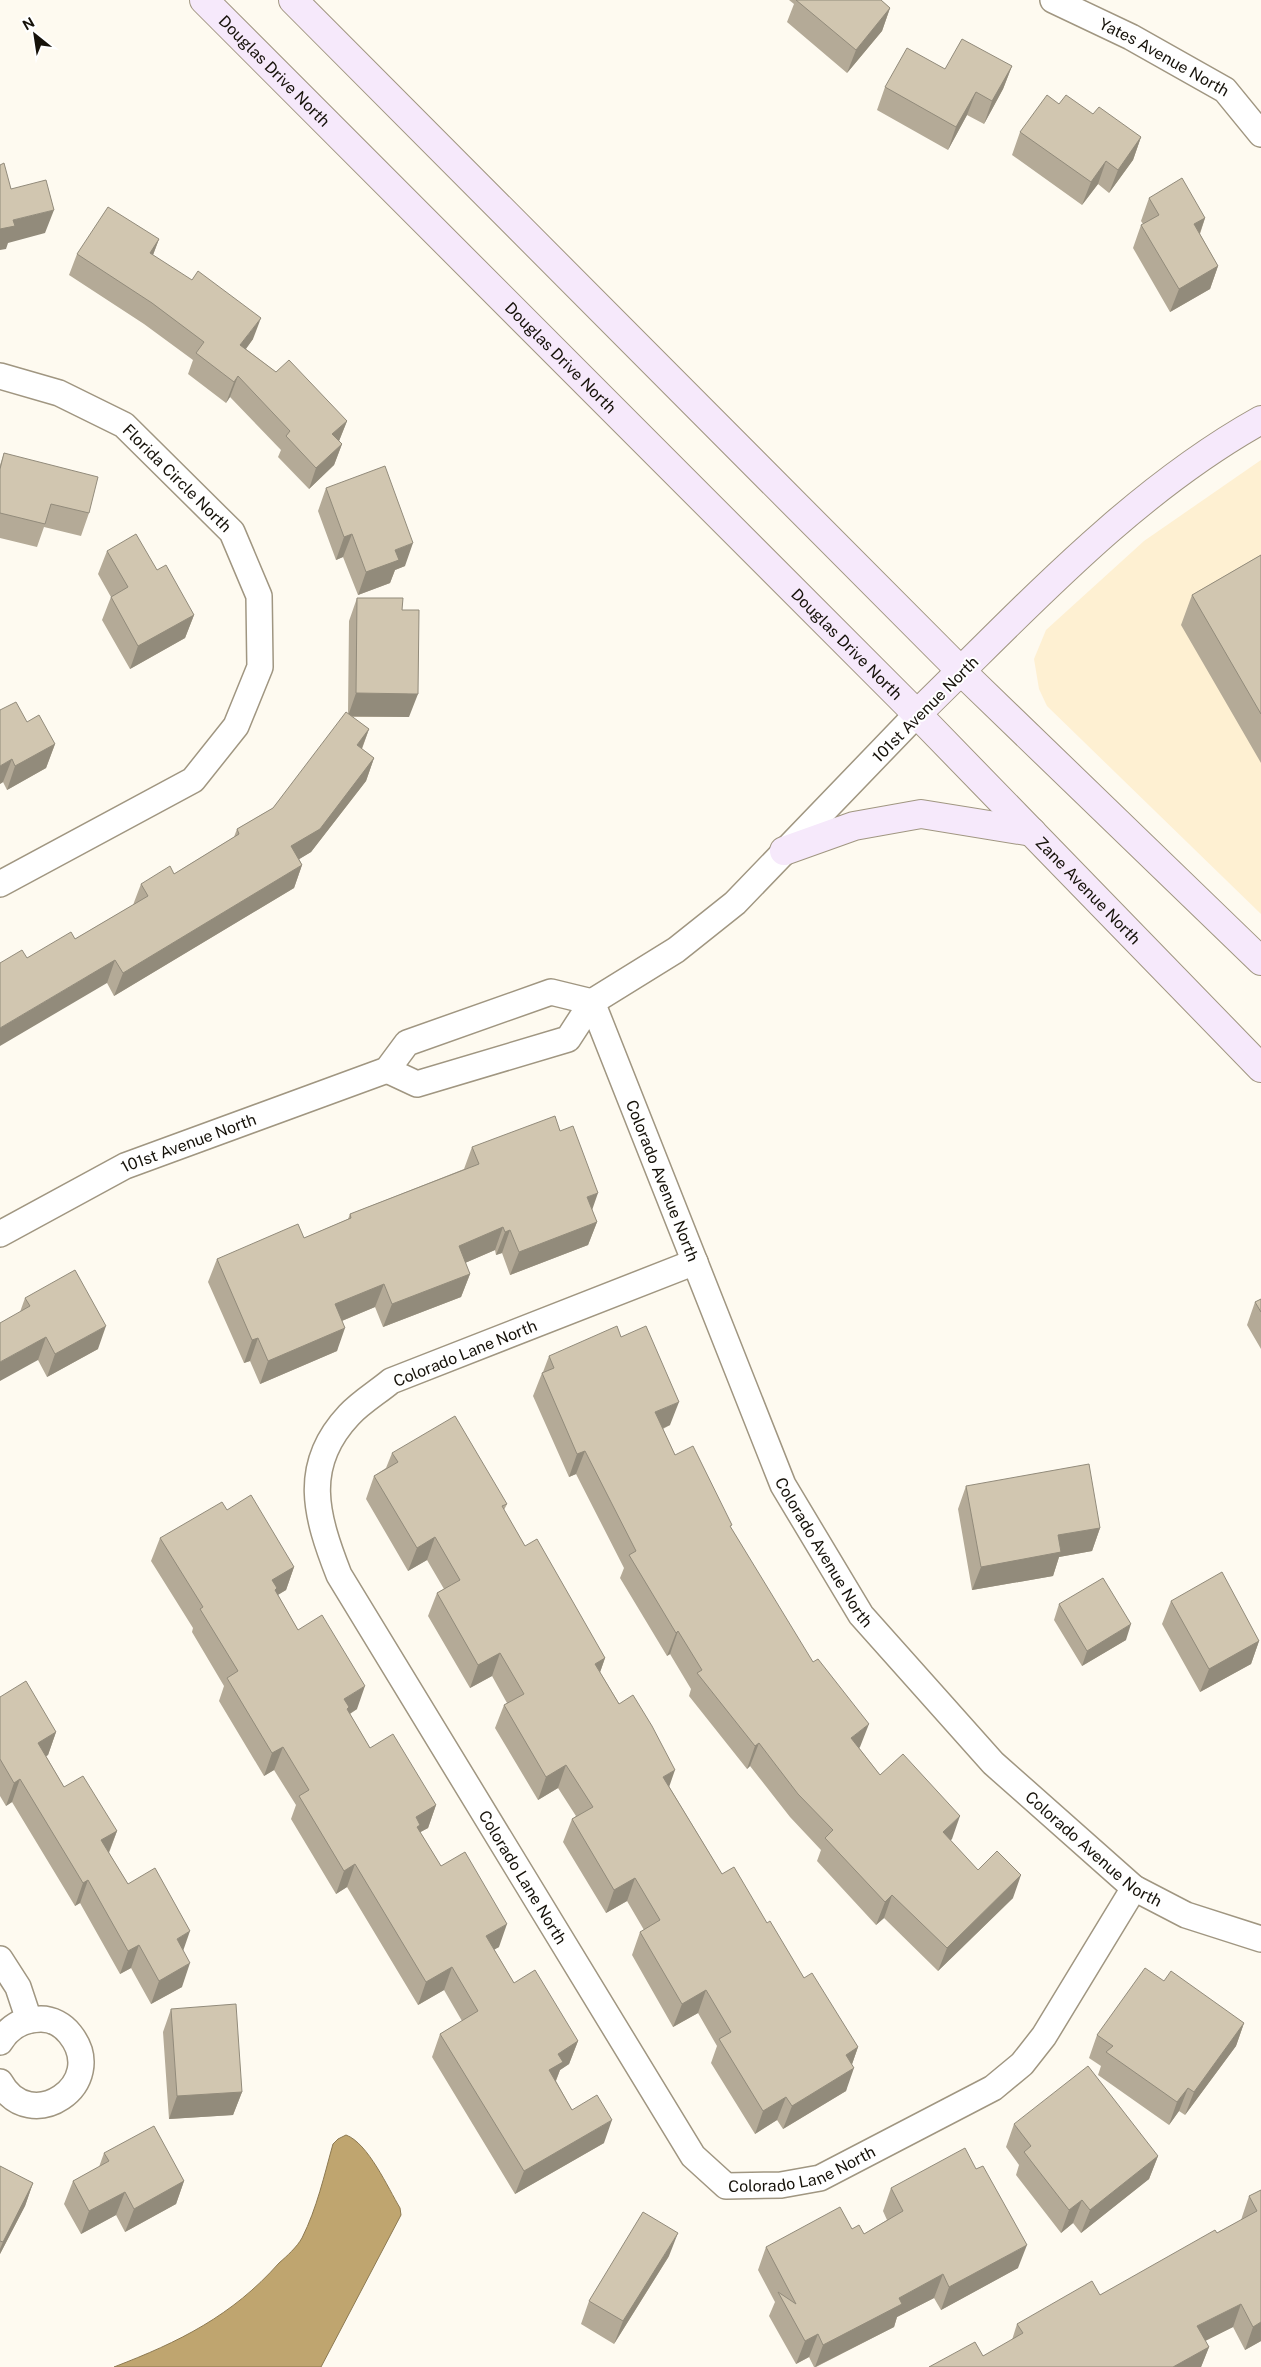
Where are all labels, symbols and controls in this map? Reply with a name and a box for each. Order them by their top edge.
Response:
north arrow [10,10,60,60]
street label: Douglas Drive North [215,11,334,131]
text: N [20,14,37,33]
street label: Yates Avenue North [1096,14,1232,100]
street label: Douglas Drive North [501,298,620,417]
street label: Florida Circle North [119,420,235,536]
street label: Douglas Drive North [787,585,906,704]
street label: 101st Avenue North [868,652,982,766]
street label: Zane Avenue North [1032,833,1145,948]
street label: Colorado Avenue North [622,1097,703,1264]
street label: 101st Avenue North [118,1110,259,1176]
street label: Colorado Lane North [391,1316,540,1391]
street label: Colorado Avenue North [771,1475,876,1631]
street label: Colorado Avenue North [1021,1787,1165,1911]
street label: Colorado Lane North [475,1807,571,1948]
street label: Colorado Lane North [728,2142,879,2196]

